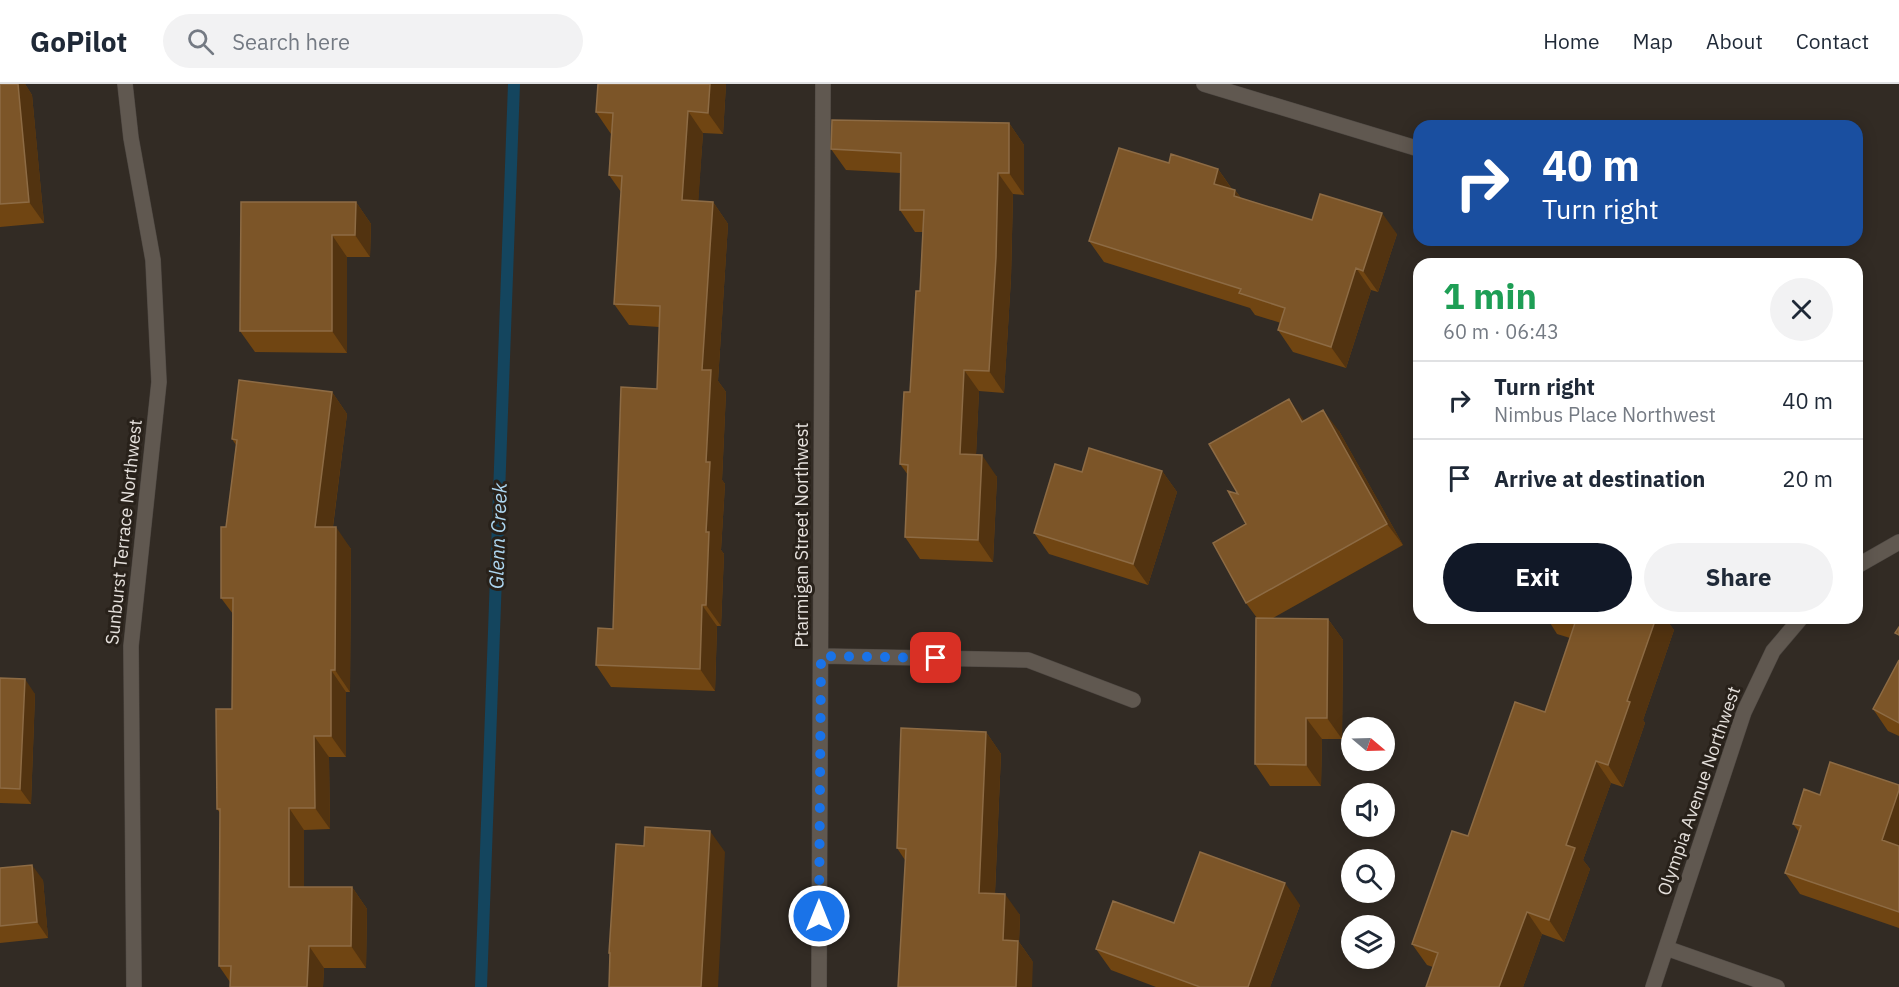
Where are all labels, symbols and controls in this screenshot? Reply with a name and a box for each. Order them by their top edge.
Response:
search box [163,14,583,68]
text: GoPilot [30,23,127,60]
icon: search [184,25,217,58]
text: Search here [232,27,350,56]
text: Home [1543,27,1600,55]
text: Map [1633,27,1673,55]
text: About [1706,27,1763,55]
text: Contact [1796,27,1869,55]
text: 40 m [1542,138,1640,193]
icon: right [1443,144,1521,222]
text: Turn right [1542,191,1659,226]
text: 1 min [1443,272,1537,319]
button: close [1770,278,1833,341]
text: 60 m · 06:43 [1443,318,1559,345]
text: Turn right [1494,372,1595,401]
icon: right [1443,384,1476,417]
text: 40 m [1782,386,1833,415]
text: Nimbus Place Northwest [1494,401,1716,428]
street label: Sunburst Terrace Northwest [100,418,147,646]
street label: Ptarmigan Street Northwest [790,422,813,648]
icon: arrive [1443,462,1476,495]
text: Arrive at destination [1494,464,1705,493]
text: 20 m [1782,464,1833,493]
water label: Glenn Creek [482,482,513,589]
button: Exit [1443,543,1632,612]
button: Share [1644,543,1833,612]
pin [910,632,961,683]
icon: arrive [919,641,952,674]
street label: Olympia Avenue Northwest [1652,683,1745,899]
north arrow [1341,717,1395,771]
map controls [1341,717,1395,969]
button: sound [1341,783,1395,837]
button: search [1341,849,1395,903]
position arrow [787,884,851,948]
button: layers [1341,915,1395,969]

